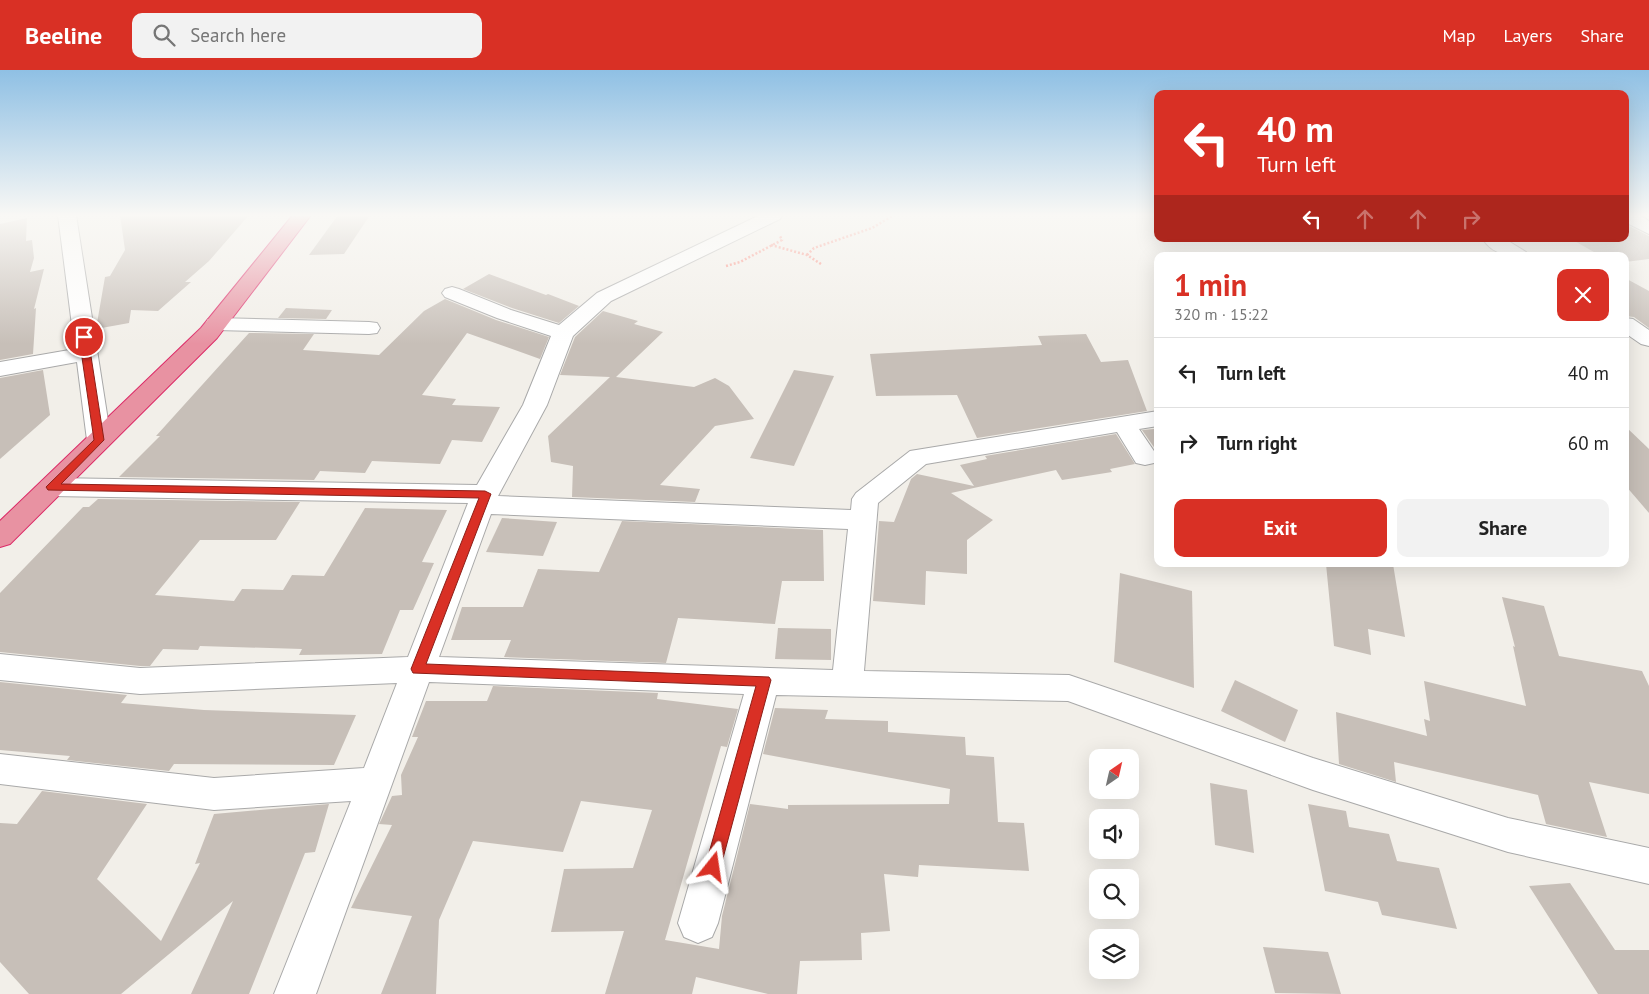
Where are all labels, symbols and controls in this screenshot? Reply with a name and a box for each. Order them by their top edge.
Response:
search box [132,13,482,58]
text: Beeline [25,20,102,51]
icon: search [150,21,178,49]
text: Search here [190,23,286,47]
text: Map [1443,24,1475,47]
text: Layers [1503,24,1552,47]
text: Share [1580,24,1624,47]
text: 40 m [1257,106,1334,152]
icon: left [1174,110,1239,175]
text: Turn left [1257,150,1336,178]
icon: left [1298,205,1326,233]
icon: ahead [1351,205,1379,233]
icon: ahead [1404,205,1432,233]
icon: right [1457,205,1485,233]
text: 1 min [1174,265,1247,304]
button: close [1557,269,1609,321]
text: 320 m · 15:22 [1174,304,1269,324]
pin [63,316,105,358]
icon: arrive [70,323,98,351]
icon: left [1174,359,1202,387]
text: Turn left [1217,361,1286,385]
text: 40 m [1568,361,1609,385]
icon: right [1174,429,1202,457]
text: Turn right [1217,431,1297,455]
text: 60 m [1568,431,1609,455]
button: Exit [1174,499,1387,557]
button: Share [1397,499,1609,557]
north arrow [1089,749,1139,799]
map controls [1089,749,1139,979]
button: sound [1089,809,1139,859]
position arrow [686,840,738,892]
button: search [1089,869,1139,919]
button: layers [1089,929,1139,979]

